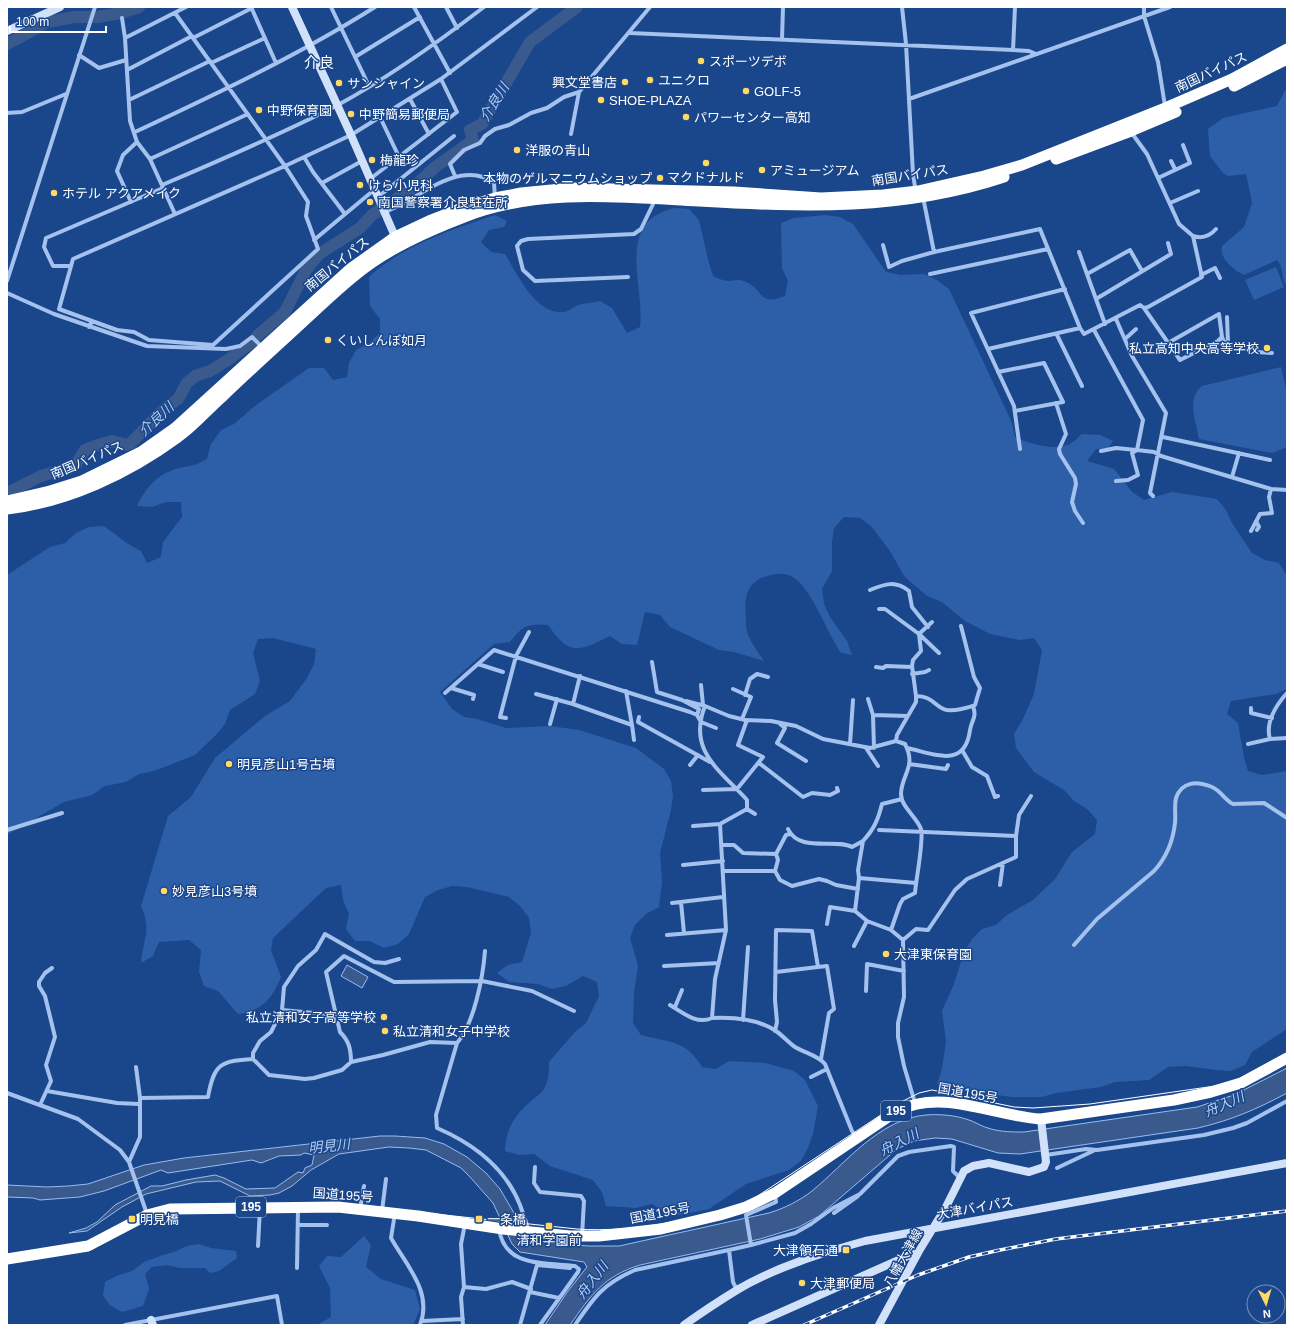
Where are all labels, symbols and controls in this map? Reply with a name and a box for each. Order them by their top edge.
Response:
scale bar [10,8,106,34]
text: 100 m [16,15,49,29]
street label: 南国バイパス [1173,49,1249,95]
district label: 介良 [304,54,334,71]
place label: スポーツデボ [709,54,787,69]
marker: スポーツデボ [696,56,706,66]
place label: ユニクロ [658,73,710,88]
place label: 興文堂書店 [552,75,617,90]
marker: ユニクロ [645,75,655,85]
place label: サンシャイン [347,76,425,91]
marker: 興文堂書店 [620,77,630,87]
marker: サンシャイン [334,78,344,88]
water label: 介良川 [476,78,513,124]
place label: GOLF-5 [754,84,801,99]
marker: GOLF-5 [741,86,751,96]
place label: SHOE-PLAZA [609,93,692,108]
marker: SHOE-PLAZA [596,95,606,105]
place label: 中野保育園 [267,103,332,118]
marker: 中野保育園 [254,105,264,115]
place label: 中野簡易郵便局 [359,107,450,122]
marker: 中野簡易郵便局 [346,109,356,119]
place label: パワーセンター高知 [694,110,811,125]
marker: パワーセンター高知 [681,112,691,122]
place label: 洋服の青山 [525,143,590,158]
marker: 洋服の青山 [512,145,522,155]
place label: 梅龍珍 [380,153,419,168]
marker: 梅龍珍 [367,155,377,165]
marker: マクドナルド [701,158,711,168]
street label: 南国バイパス [870,162,950,188]
place label: アミュージアム [770,163,860,178]
marker: アミュージアム [757,165,767,175]
place label: マクドナルド [667,170,745,185]
place label: 本物のゲルマニウムショップ [483,171,652,186]
marker: 本物のゲルマニウムショップ [655,173,665,183]
place label: けら小児科 [368,178,433,193]
marker: けら小児科 [355,180,365,190]
place label: ホテル アクアメイク [62,186,181,201]
marker: ホテル アクアメイク [49,188,59,198]
place label: 南国警察署介良駐在所 [378,195,508,210]
marker: 南国警察署介良駐在所 [365,197,375,207]
street label: 南国バイパス [302,234,372,294]
place label: くいしんぼ如月 [336,333,427,348]
marker: くいしんぼ如月 [323,335,333,345]
place label: 私立高知中央高等学校 [1129,341,1259,356]
marker: 私立高知中央高等学校 [1262,343,1272,353]
water label: 介良川 [135,397,178,439]
street label: 南国バイパス [48,438,126,482]
place label: 明見彦山1号古墳 [237,757,335,772]
marker: 明見彦山1号古墳 [224,759,234,769]
place label: 妙見彦山3号墳 [172,884,257,899]
marker: 妙見彦山3号墳 [159,886,169,896]
place label: 大津東保育園 [894,947,972,962]
marker: 大津東保育園 [881,949,891,959]
place label: 私立清和女子高等学校 [246,1010,376,1025]
marker: 私立清和女子高等学校 [379,1012,389,1022]
place label: 私立清和女子中学校 [393,1024,510,1039]
marker: 私立清和女子中学校 [380,1026,390,1036]
street label: 国道195号 [937,1080,999,1106]
water label: 舟入川 [1202,1087,1248,1120]
road number: 195 [881,1101,911,1121]
water label: 舟入川 [877,1124,923,1159]
water label: 明見川 [307,1136,353,1156]
street label: 国道195号 [312,1185,374,1205]
street label: 大津バイパス [935,1194,1015,1222]
road number: 195 [236,1197,266,1217]
street label: 国道195号 [629,1200,691,1226]
place label: 明見橋 [140,1212,179,1227]
place label: 一条橋 [487,1212,526,1227]
marker: 明見橋 [127,1214,137,1224]
marker: 一条橋 [474,1214,484,1224]
marker: 清和学園前 [544,1221,554,1231]
street label: 八幡大津線 [881,1226,925,1290]
place label: 清和学園前 [516,1233,582,1248]
place label: 大津領石通 [773,1243,838,1258]
marker: 大津領石通 [841,1245,851,1255]
water label: 舟入川 [573,1257,612,1301]
place label: 大津郵便局 [810,1276,875,1291]
marker: 大津郵便局 [797,1278,807,1288]
north arrow [1246,1284,1286,1324]
text: N [1262,1308,1271,1320]

